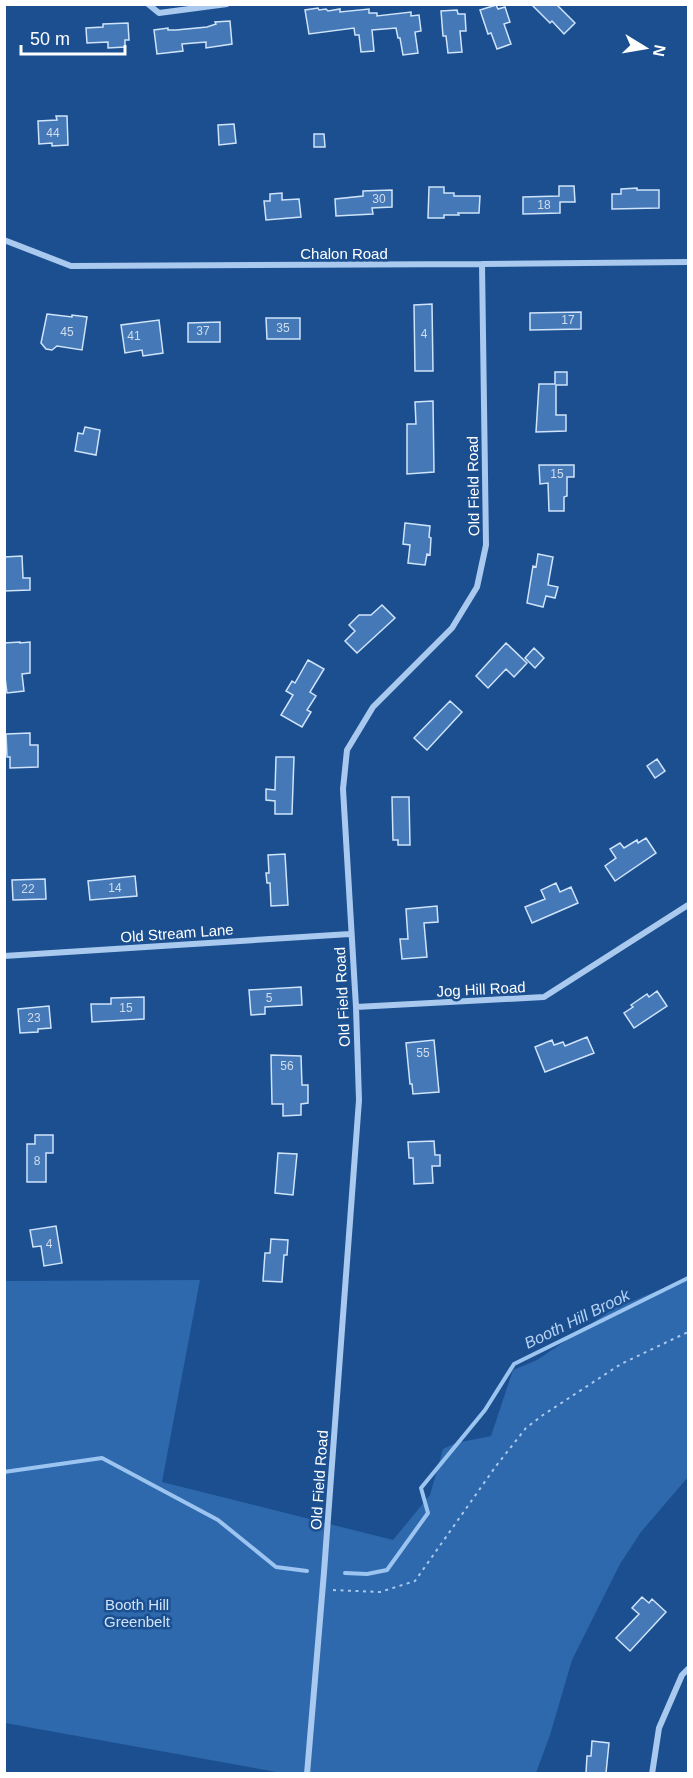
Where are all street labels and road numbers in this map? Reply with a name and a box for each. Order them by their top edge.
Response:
street label: Chalon Road [300,245,388,262]
street label: Old Field Road [464,436,482,536]
street label: Old Stream Lane [120,921,234,945]
street label: Old Field Road [331,947,353,1047]
street label: Jog Hill Road [436,978,526,1000]
street label: Old Field Road [307,1429,331,1531]

